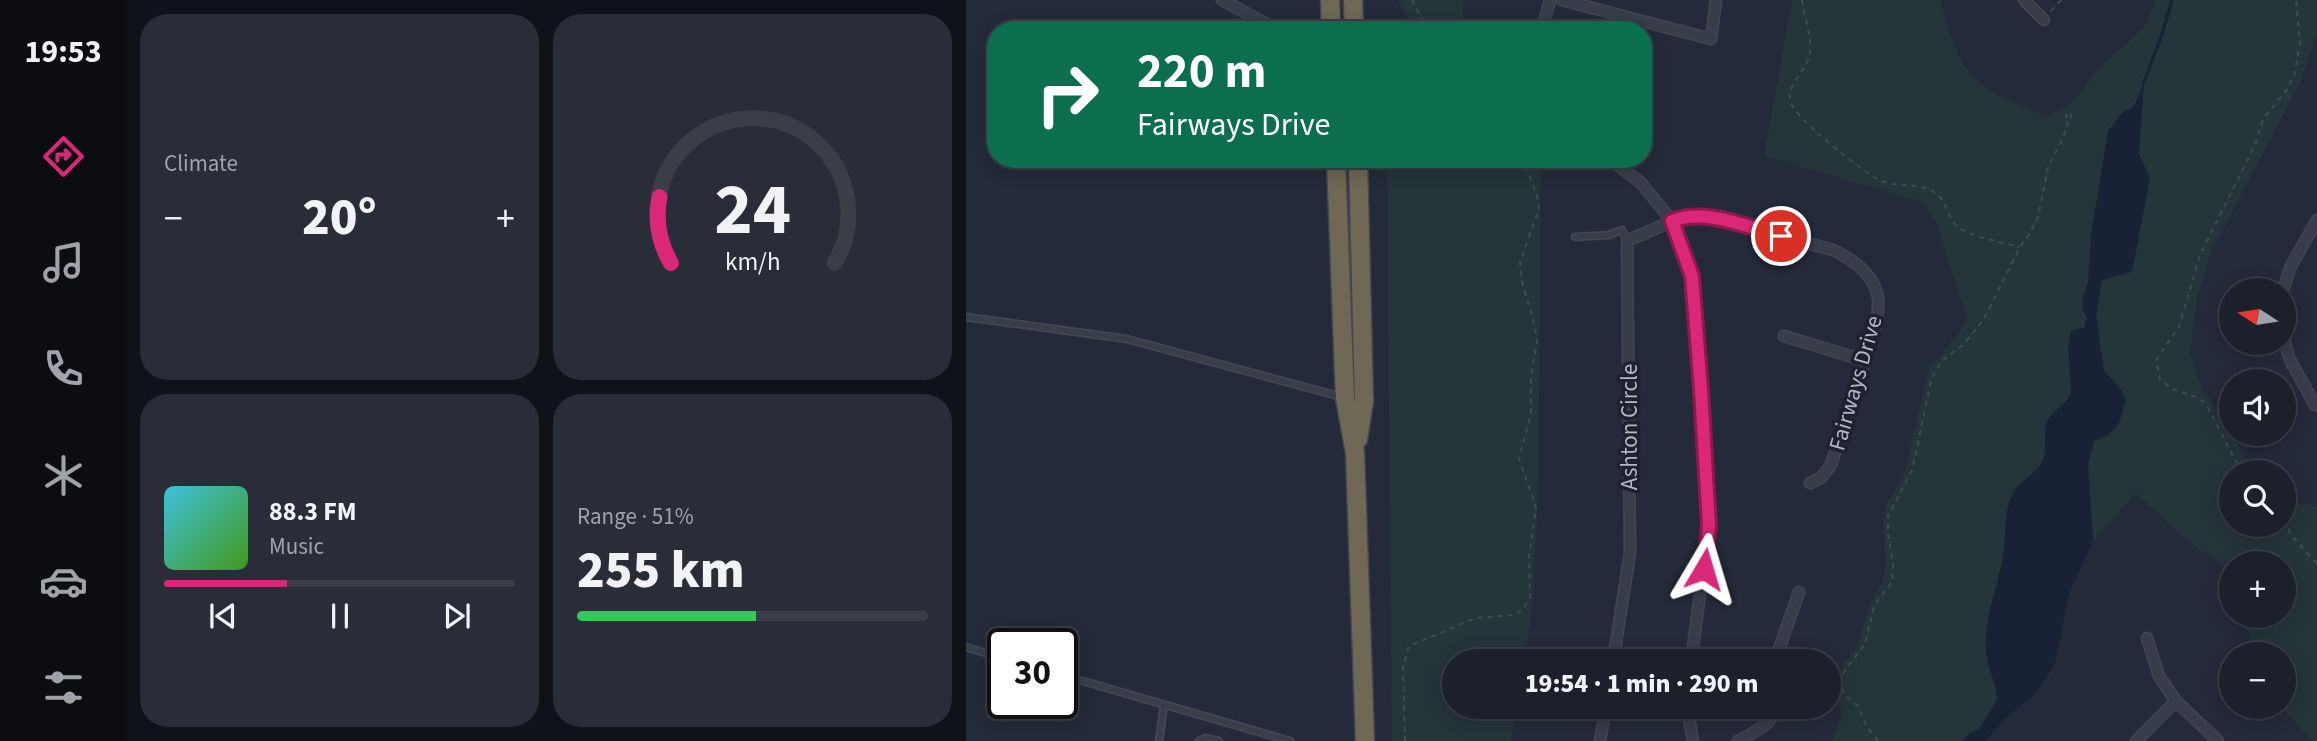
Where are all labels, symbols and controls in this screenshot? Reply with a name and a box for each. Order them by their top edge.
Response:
text: 19:53 [24,29,102,75]
text: 220 m [1137,37,1266,107]
icon: right [1022,49,1113,140]
text: Fairways Drive [1137,102,1330,148]
icon: directions [39,132,88,181]
text: Climate [164,147,238,180]
text: 24 [714,158,791,262]
text: 20° [302,181,377,255]
text: − [164,192,183,246]
text: + [496,192,515,246]
pin [1751,206,1811,266]
icon: arrive [1762,217,1800,255]
icon: music [39,238,88,287]
text: km/h [725,244,780,280]
north arrow [2219,278,2296,355]
map controls [2219,278,2296,719]
street label: Fairways Drive [1820,312,1890,454]
icon: phone [39,344,88,393]
street label: Ashton Circle [1613,364,1646,490]
button: sound [2219,369,2296,446]
icon: climate [39,451,88,500]
button: search [2219,460,2296,537]
text: 88.3 FM [269,493,357,530]
text: Range · 51% [577,500,694,533]
text: Music [269,530,324,563]
position arrow [1667,532,1741,606]
text: 255 km [577,534,745,608]
button: + [2219,551,2296,628]
icon: car [39,557,88,606]
icon: previous [204,597,242,635]
icon: pause [321,597,359,635]
icon: next [438,597,476,635]
speed limit sign: 30 [987,628,1078,719]
button: − [2219,642,2296,719]
icon: filters [39,663,88,712]
text: 19:54 · 1 min · 290 m [1525,665,1758,702]

